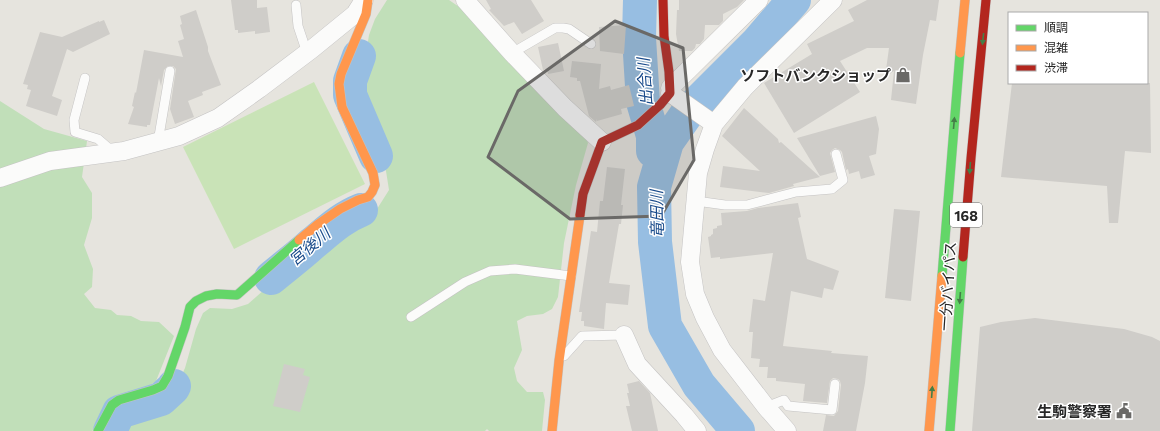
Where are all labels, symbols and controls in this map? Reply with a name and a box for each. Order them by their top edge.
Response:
legend [1008,12,1148,84]
text: 順調 [1044,20,1068,34]
one-way arrow [979,33,986,45]
text: 混雑 [1044,40,1068,54]
water label: 出合川 [633,55,655,107]
text: 渋滞 [1044,60,1068,74]
place label: ソフトバンクショップ [740,66,891,84]
shop icon: ソフトバンクショップ [894,66,912,84]
one-way arrow [951,117,957,129]
one-way arrow [967,162,974,174]
water label: 竜田川 [646,188,666,238]
road number: 168 [950,203,982,227]
water label: 宮後川 [285,222,335,269]
street label: 一分バイパス [935,241,959,331]
one-way arrow [957,292,964,304]
one-way arrow [929,386,936,398]
place label: 生駒警察署 [1037,402,1112,420]
public building icon: 生駒警察署 [1115,402,1133,420]

